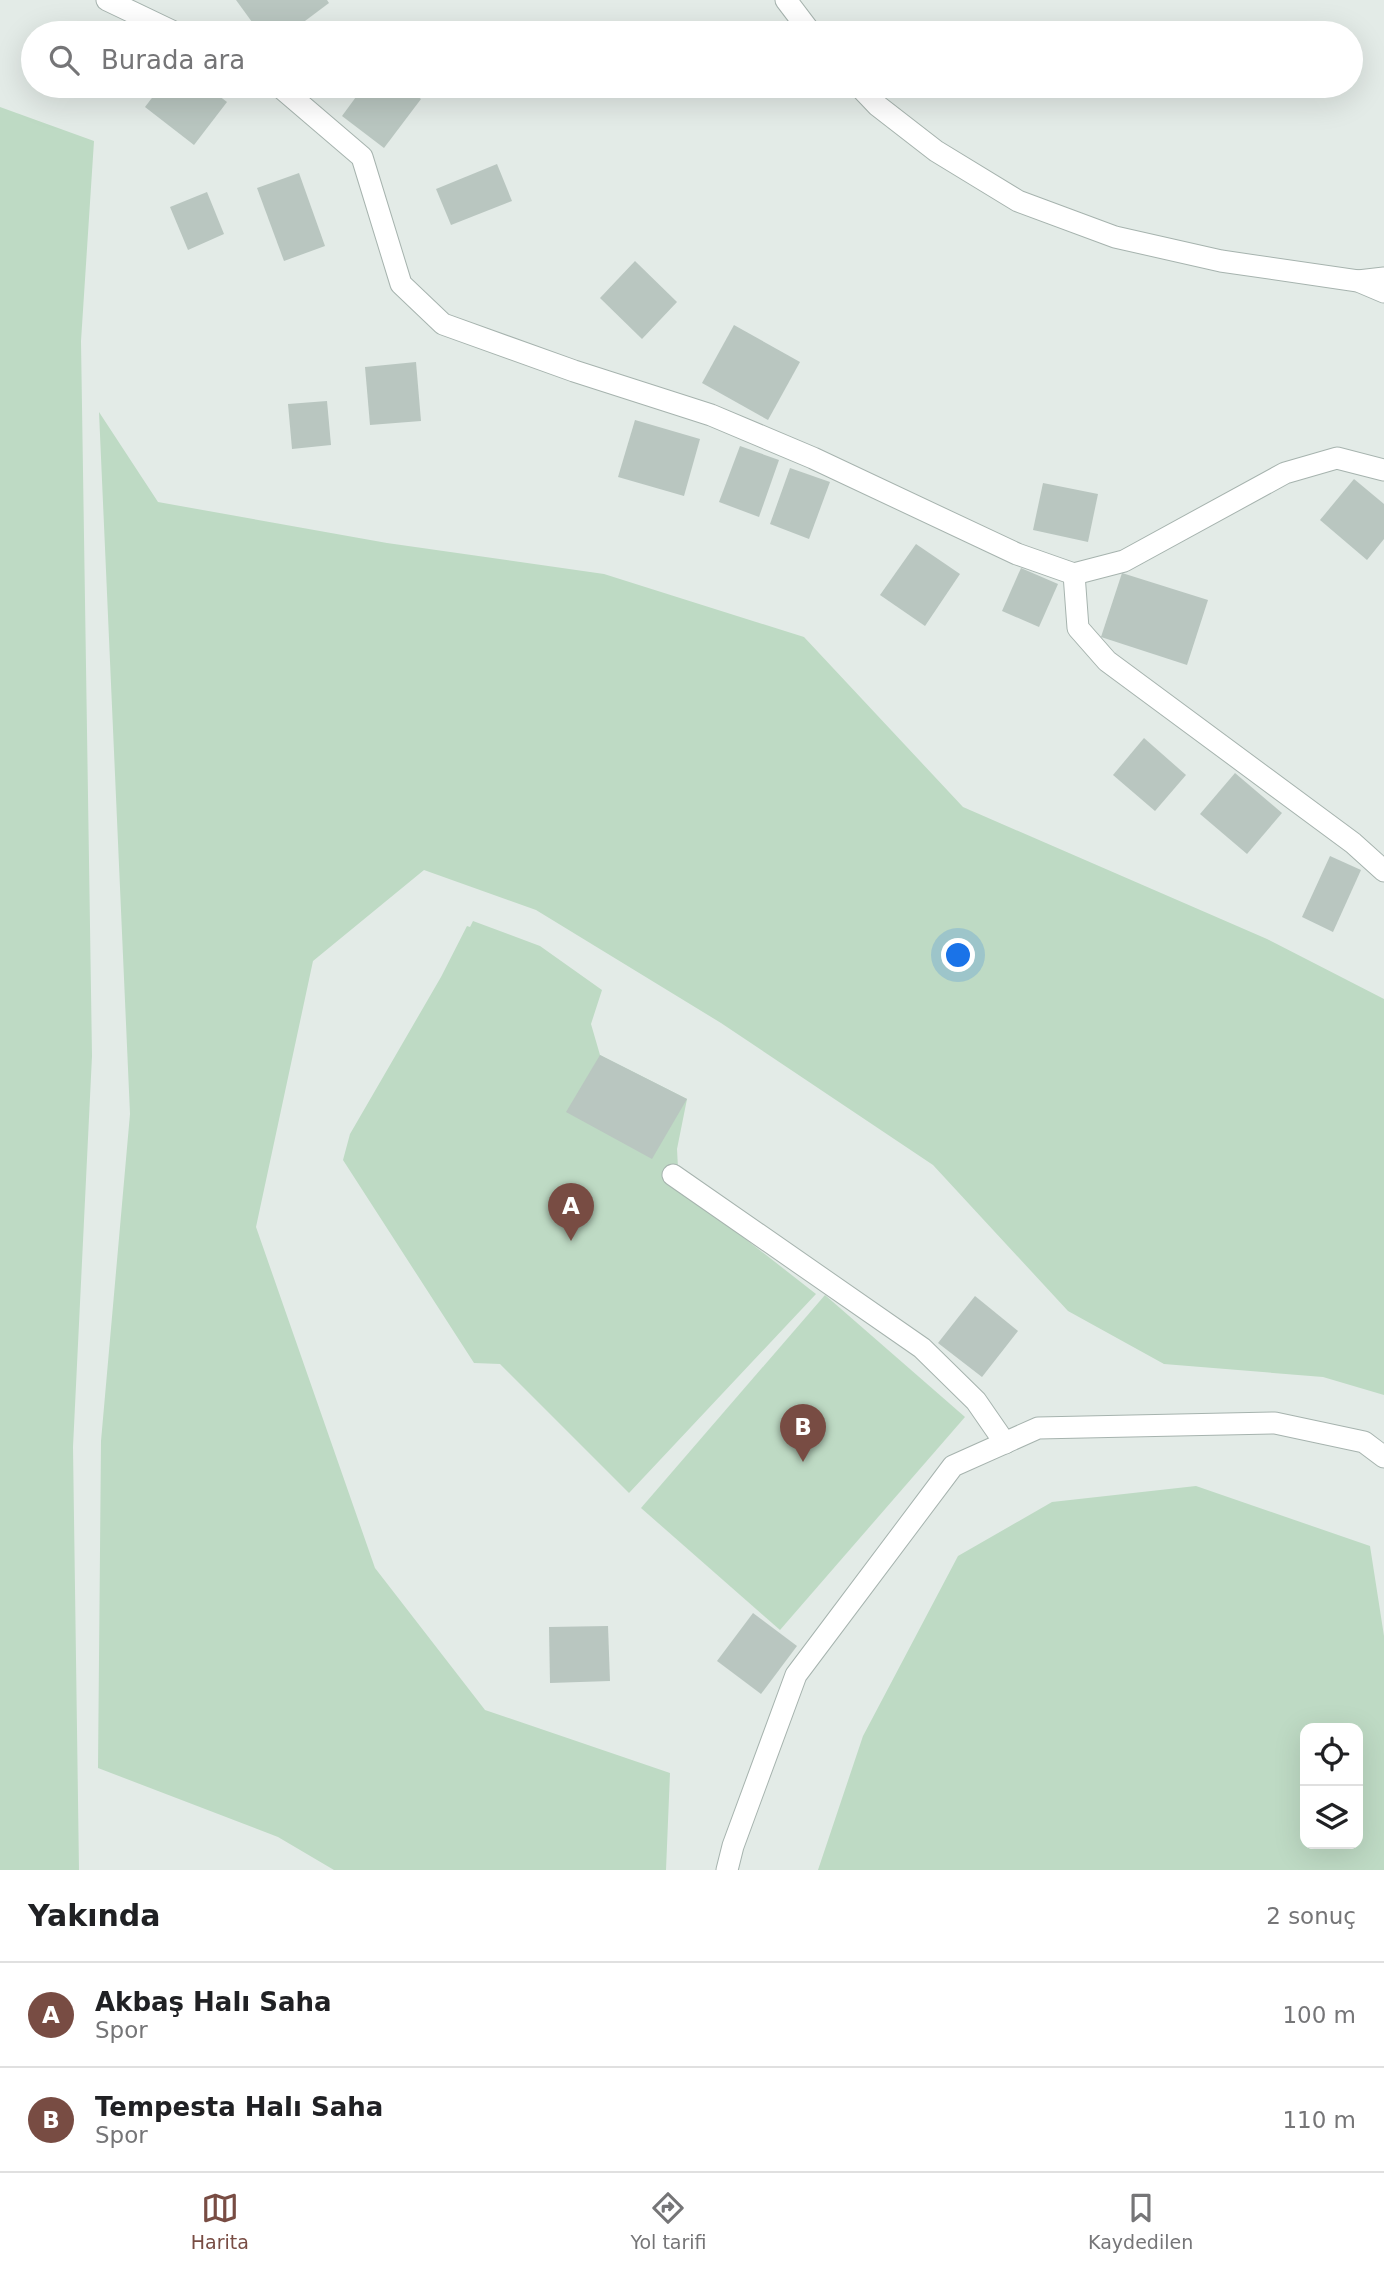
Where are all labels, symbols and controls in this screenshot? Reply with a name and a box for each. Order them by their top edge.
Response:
search box [21,21,1363,98]
icon: search [45,41,83,79]
text: Burada ara [101,45,245,75]
your location [941,938,975,972]
pin: A [548,1183,594,1241]
pin: B [780,1404,826,1462]
map controls [1300,1723,1363,1849]
button: locate [1300,1723,1363,1786]
button: layers [1300,1786,1363,1849]
text: Yakında [28,1898,161,1933]
text: 2 sonuç [1266,1903,1356,1929]
text: Akbaş Halı Saha [95,1987,332,2017]
text: A [42,2002,60,2028]
text: 100 m [1282,2002,1356,2028]
text: Spor [95,2017,148,2043]
text: Tempesta Halı Saha [95,2092,383,2122]
text: B [42,2107,60,2133]
text: 110 m [1282,2107,1356,2133]
text: Spor [95,2122,148,2148]
tab: Harita [191,2189,249,2253]
tab: Yol tarifi [630,2189,707,2253]
tab: Kaydedilen [1088,2189,1193,2253]

